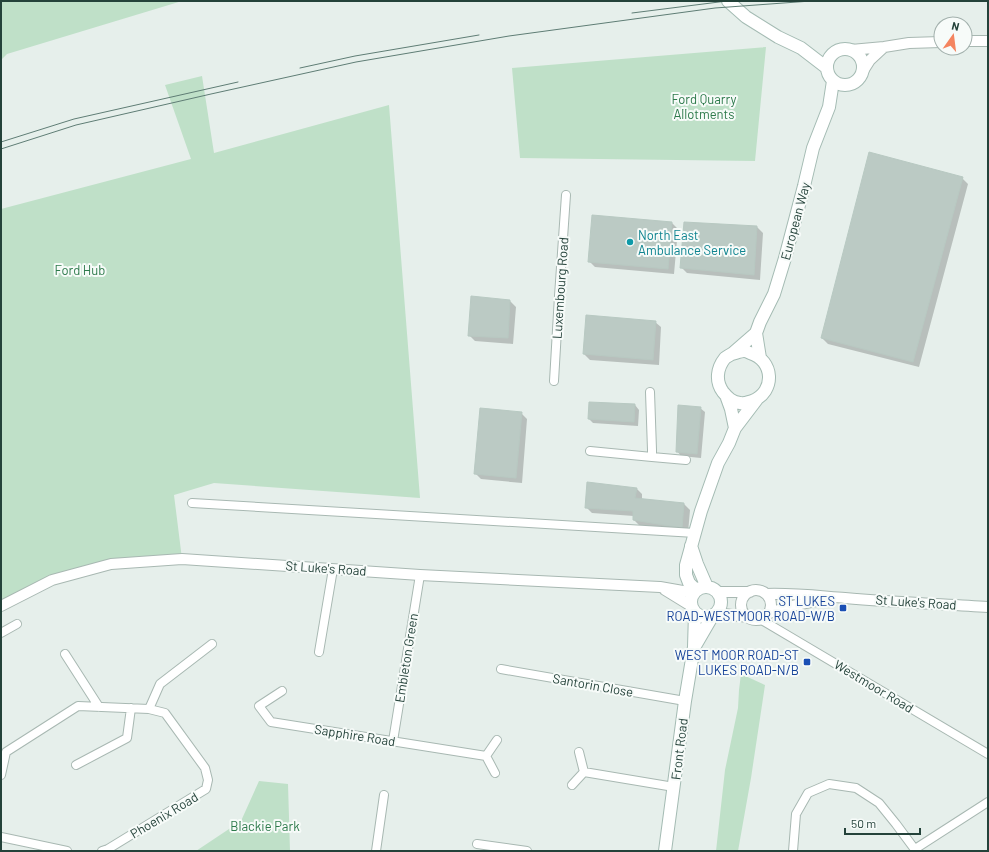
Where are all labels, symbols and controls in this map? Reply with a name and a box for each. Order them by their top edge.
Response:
north arrow [933,16,973,56]
text: N [950,19,961,33]
park label: Ford Quarry Allotments [671,91,737,122]
street label: European Way [777,180,813,262]
place label: North East Ambulance Service [638,227,746,258]
street label: Luxembourg Road [548,237,572,339]
marker: North East Ambulance Service [625,237,635,247]
park label: Ford Hub [55,262,105,278]
street label: St Luke's Road [285,557,367,579]
street label: St Luke's Road [875,591,957,613]
place label: ST LUKES ROAD-WESTMOOR ROAD-W/B [667,593,835,624]
marker: ST LUKES ROAD-WESTMOOR ROAD-W/B [838,603,848,613]
street label: Embleton Green [391,612,421,704]
place label: WEST MOOR ROAD-ST LUKES ROAD-N/B [675,647,799,678]
street label: Westmoor Road [832,656,916,716]
marker: WEST MOOR ROAD-ST LUKES ROAD-N/B [802,657,812,667]
street label: Santorin Close [551,670,635,700]
street label: Front Road [667,717,691,781]
street label: Sapphire Road [313,721,397,749]
street label: Phoenix Road [127,788,201,842]
scale bar [845,810,920,836]
text: 50 m [851,816,876,830]
park label: Blackie Park [230,818,300,834]

